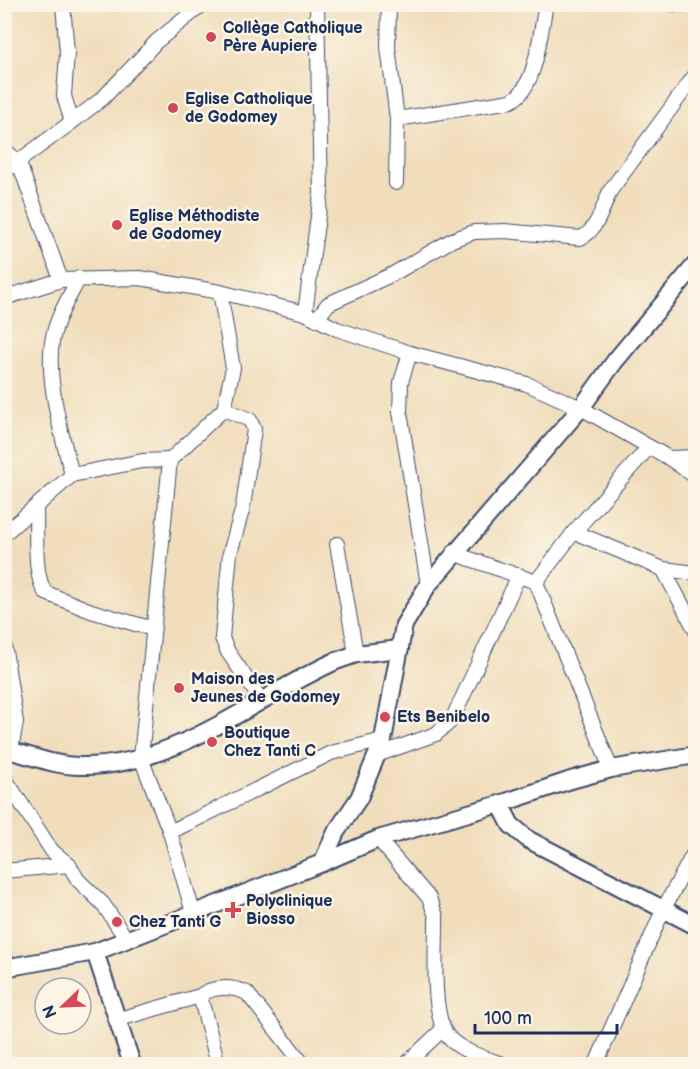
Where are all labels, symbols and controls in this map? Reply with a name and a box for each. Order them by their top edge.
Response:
place label: Collège Catholique Père Aupiere [223,19,363,56]
marker: Collège Catholique Père Aupiere [204,30,218,44]
place label: Eglise Catholique de Godomey [185,90,313,127]
marker: Eglise Catholique de Godomey [166,101,180,115]
place label: Eglise Méthodiste de Godomey [129,207,259,244]
marker: Eglise Méthodiste de Godomey [110,218,124,232]
place label: Maison des Jeunes de Godomey [191,670,341,707]
marker: Maison des Jeunes de Godomey [172,681,186,695]
place label: Ets Benibelo [397,708,490,727]
marker: Ets Benibelo [378,710,392,724]
place label: Boutique Chez Tanti C [224,724,316,761]
marker: Boutique Chez Tanti C [205,735,219,749]
place label: Polyclinique Biosso [246,892,332,929]
marker: Polyclinique Biosso [224,901,242,919]
place label: Chez Tanti G [129,913,221,932]
marker: Chez Tanti G [110,915,124,929]
north arrow [33,976,93,1036]
scale bar [475,997,618,1035]
text: N [39,1002,62,1021]
text: 100 m [484,1008,532,1029]

